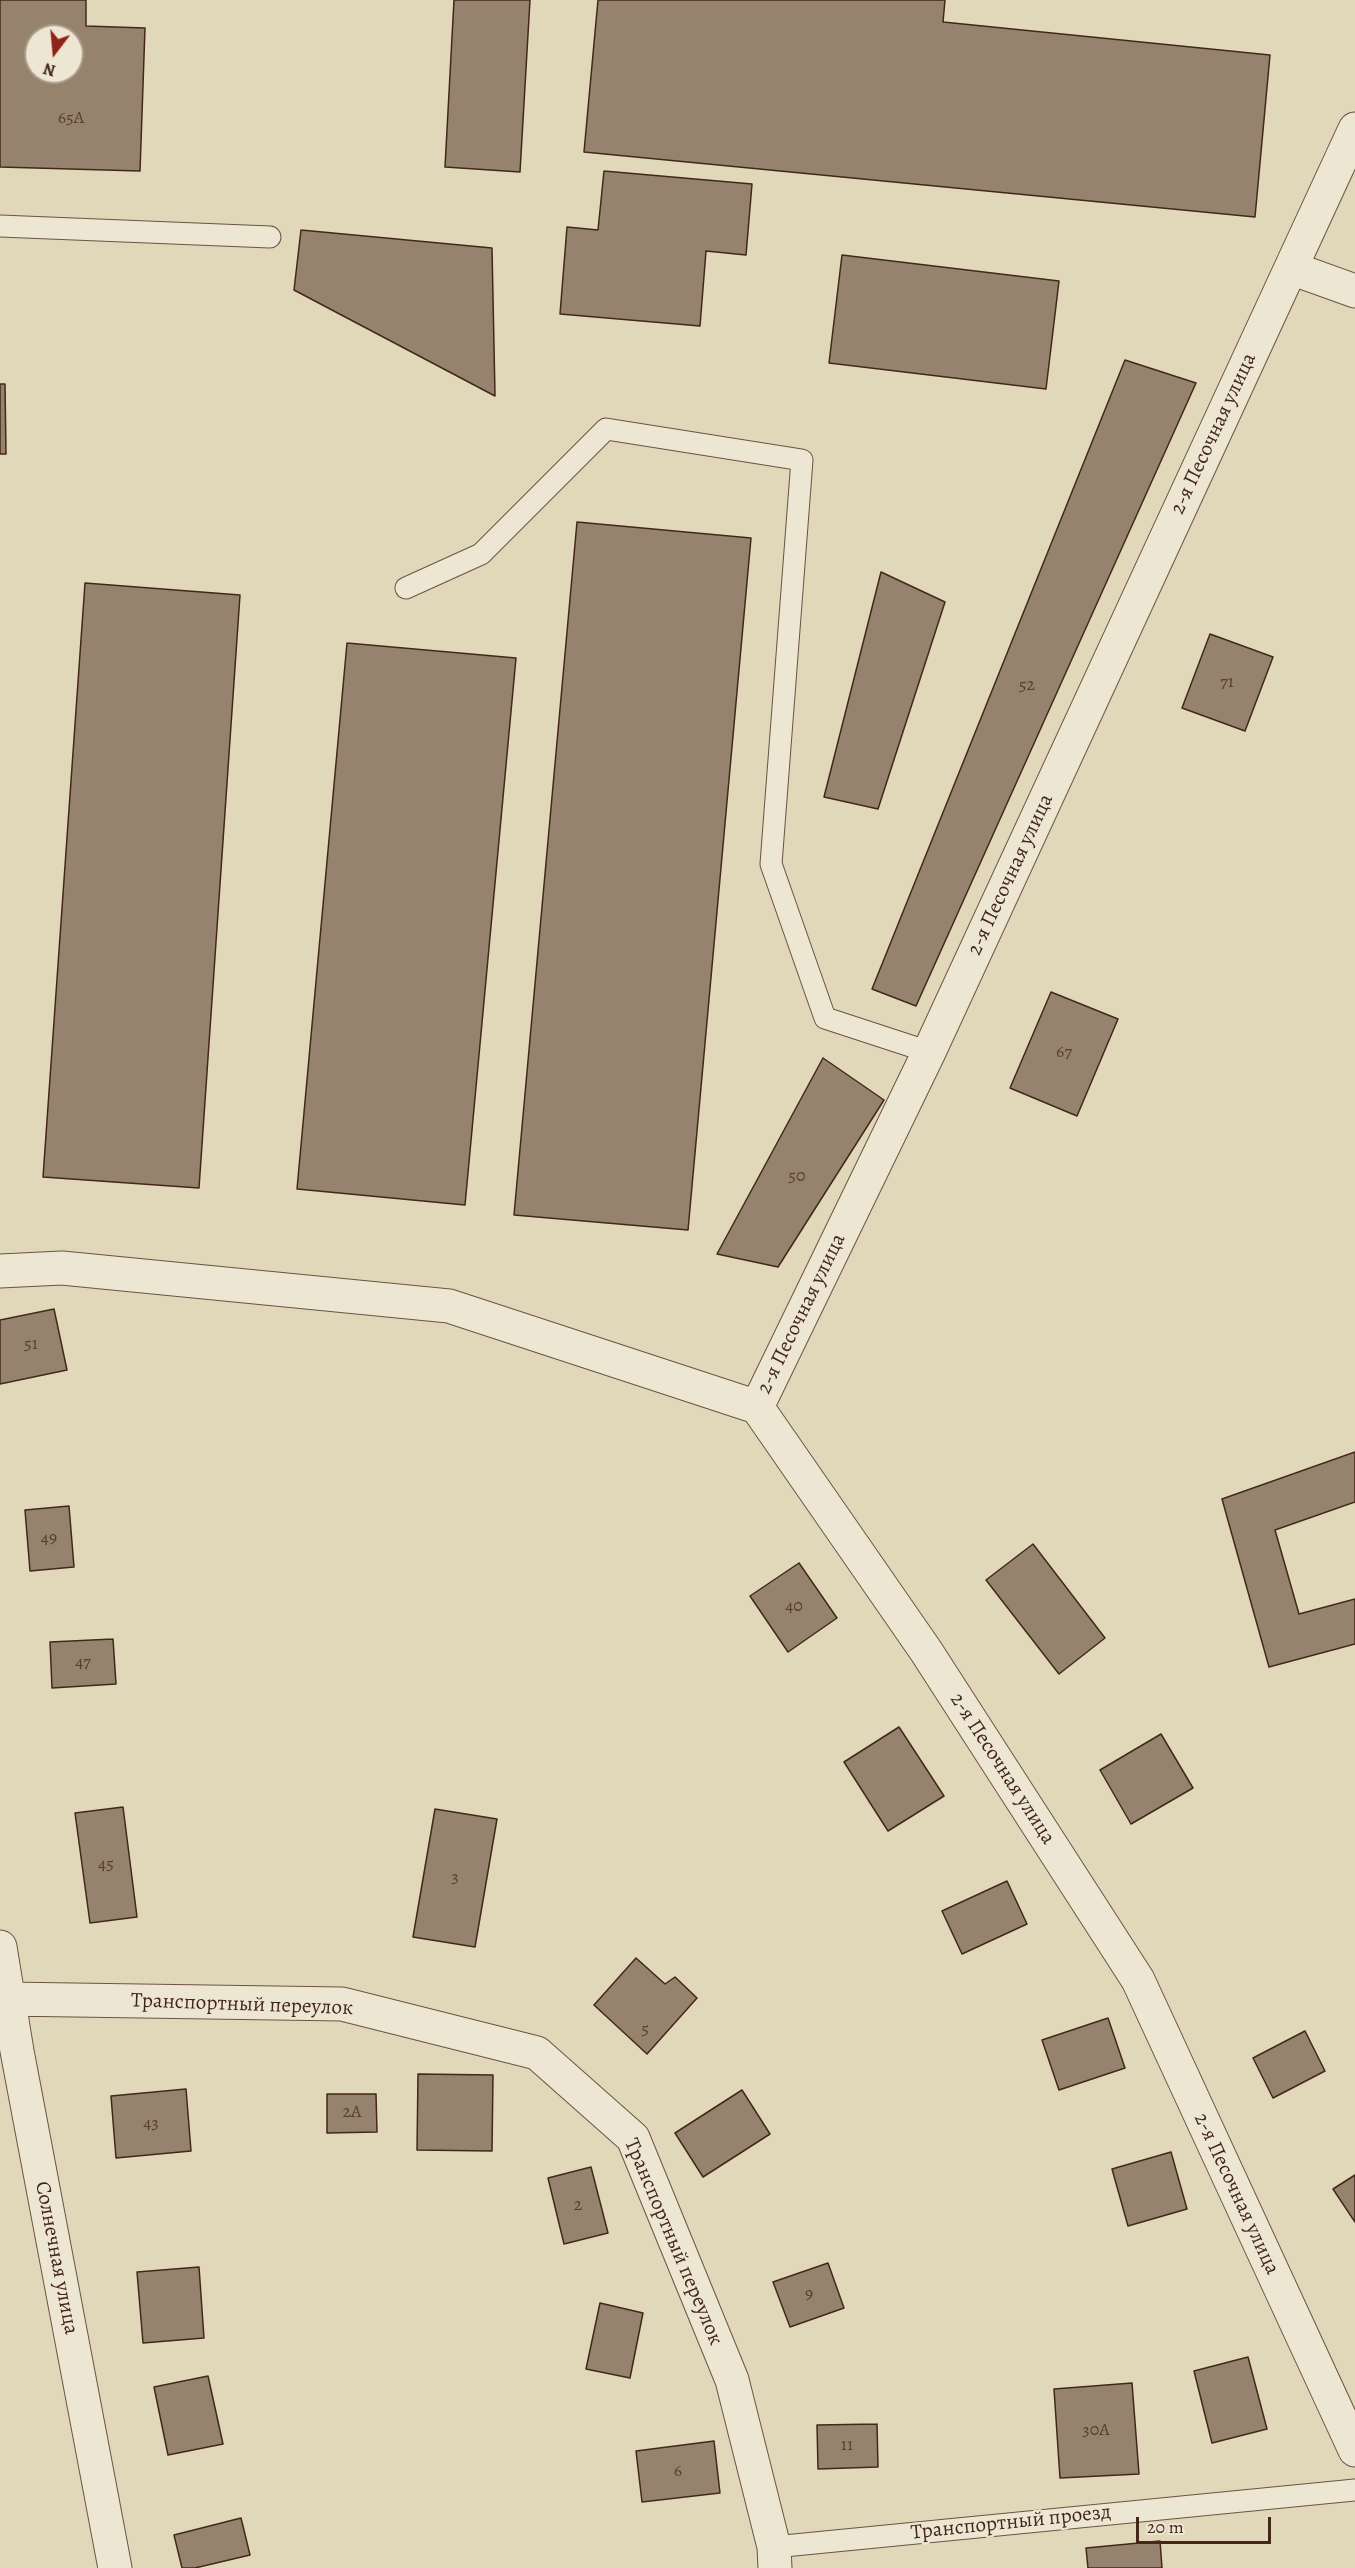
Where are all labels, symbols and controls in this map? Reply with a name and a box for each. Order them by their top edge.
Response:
north arrow [24,24,84,84]
text: N [41,57,58,82]
house number: 65А [58,108,84,130]
street label: 2-я Песочная улица [1166,349,1262,519]
house number: 71 [1220,672,1234,694]
house number: 52 [1019,675,1035,697]
street label: 2-я Песочная улица [963,790,1059,960]
house number: 67 [1056,1042,1072,1064]
house number: 50 [788,1166,806,1188]
street label: 2-я Песочная улица [752,1230,852,1398]
house number: 51 [24,1334,38,1356]
house number: 49 [41,1528,57,1550]
house number: 40 [785,1596,803,1618]
house number: 47 [75,1652,91,1674]
street label: 2-я Песочная улица [944,1689,1060,1849]
house number: 45 [98,1854,114,1876]
house number: 3 [451,1867,459,1889]
street label: Транспортный переулок [131,1989,353,2021]
house number: 5 [641,2019,649,2041]
house number: 2А [342,2102,362,2124]
street label: 2-я Песочная улица [1188,2109,1284,2279]
house number: 43 [143,2113,159,2135]
street label: Транспортный переулок [618,2135,728,2349]
street label: Солнечная улица [29,2179,83,2337]
house number: 2 [574,2195,582,2217]
house number: 9 [805,2284,813,2306]
house number: 30А [1082,2420,1110,2442]
house number: 11 [841,2435,853,2457]
house number: 6 [674,2461,682,2483]
street label: Транспортный проезд [910,2500,1112,2546]
scale bar [1139,2505,1274,2543]
text: 20 m [1147,2515,1184,2539]

